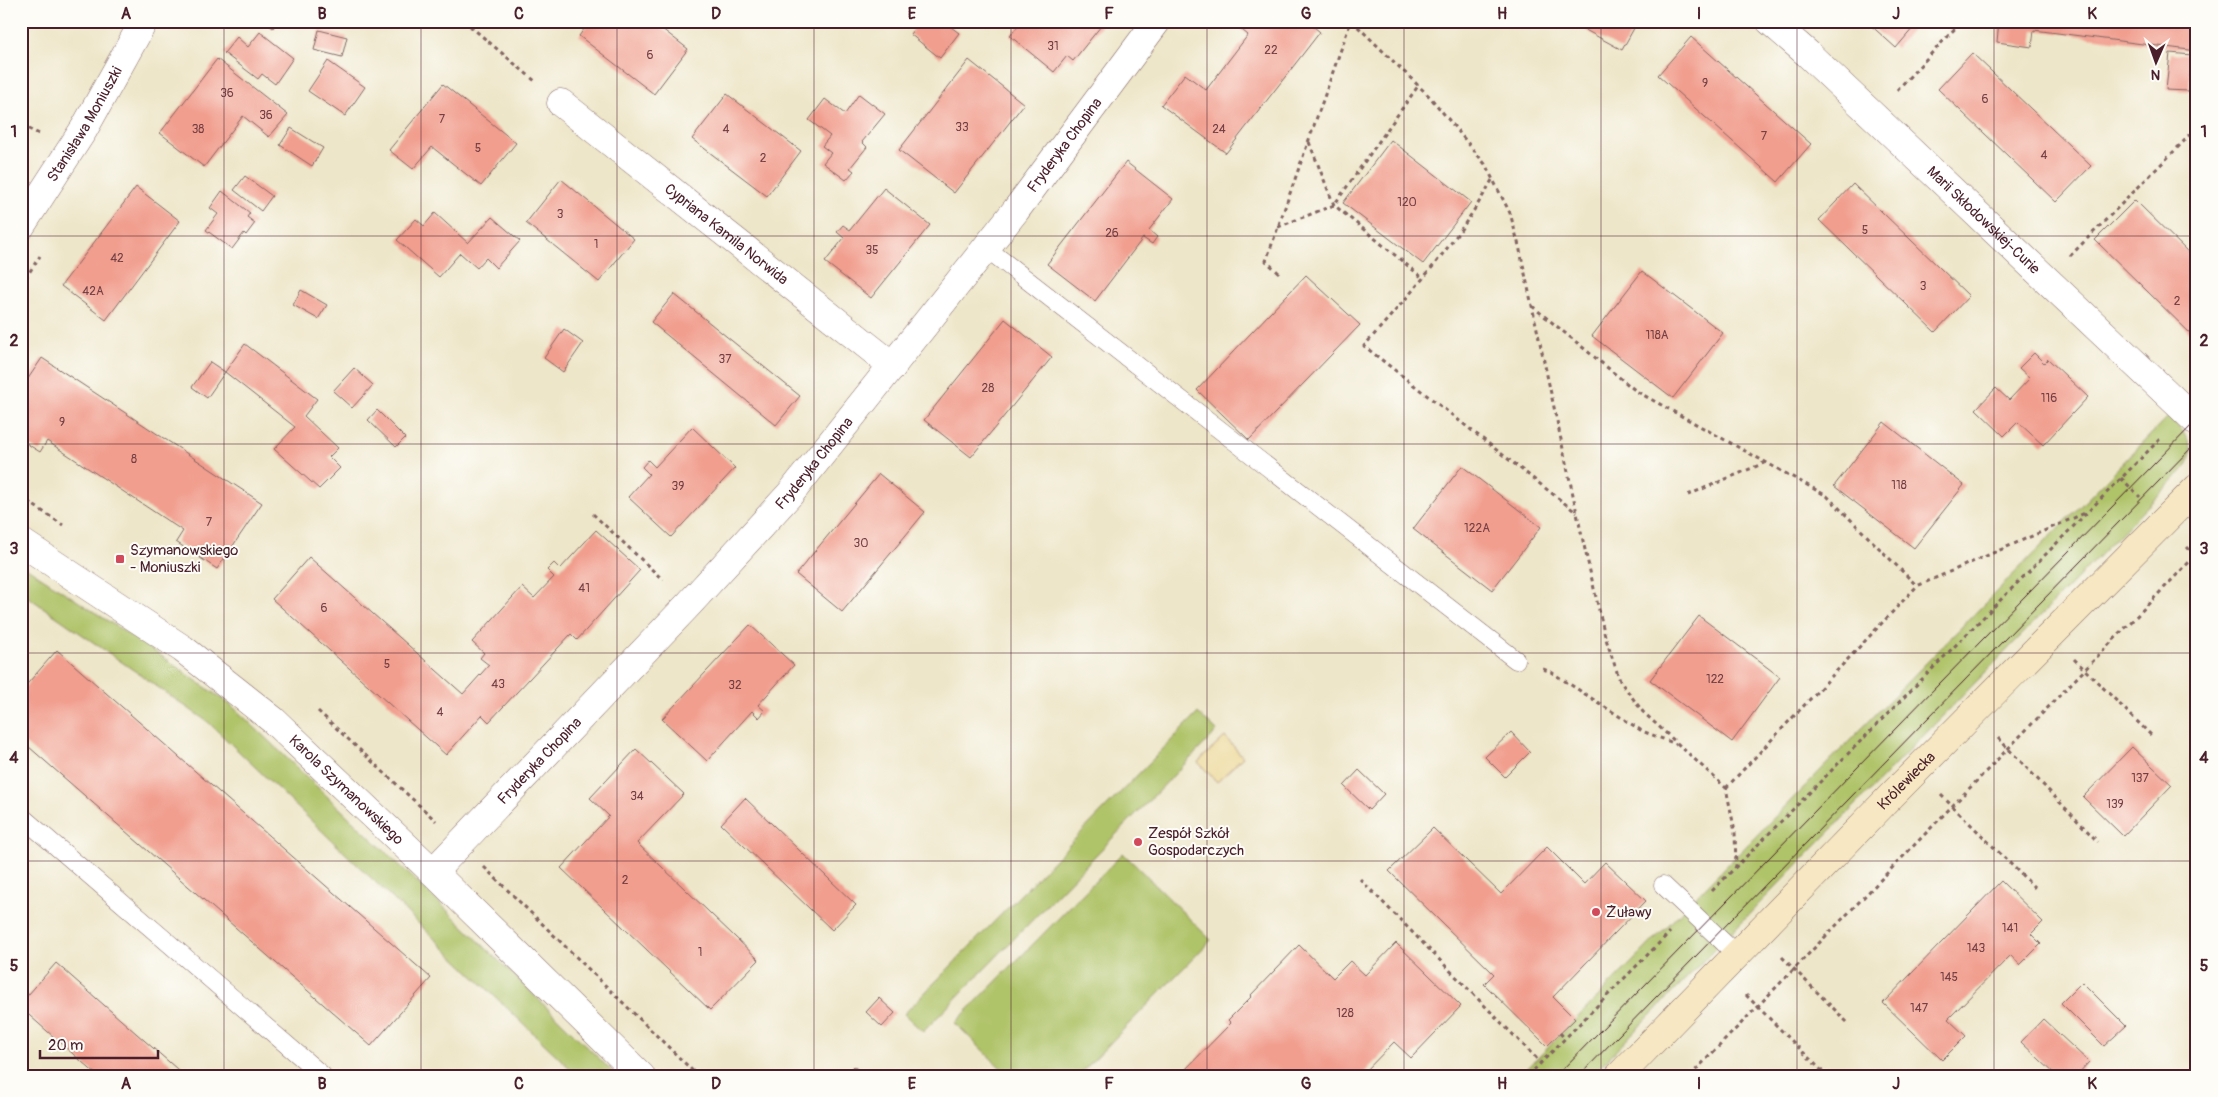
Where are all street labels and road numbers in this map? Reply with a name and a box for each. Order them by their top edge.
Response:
street label: Stanisława Moniuszki [43,63,127,186]
street label: Fryderyka Chopina [1023,94,1106,197]
street label: Marii Skłodowskiej-Curie [1923,162,2044,279]
street label: Cypriana Kamila Norwida [660,180,792,289]
street label: Fryderyka Chopina [771,413,858,514]
street label: Fryderyka Chopina [494,713,586,809]
street label: Karola Szymanowskiego [285,731,407,849]
street label: Królewiecka [1874,748,1940,814]

